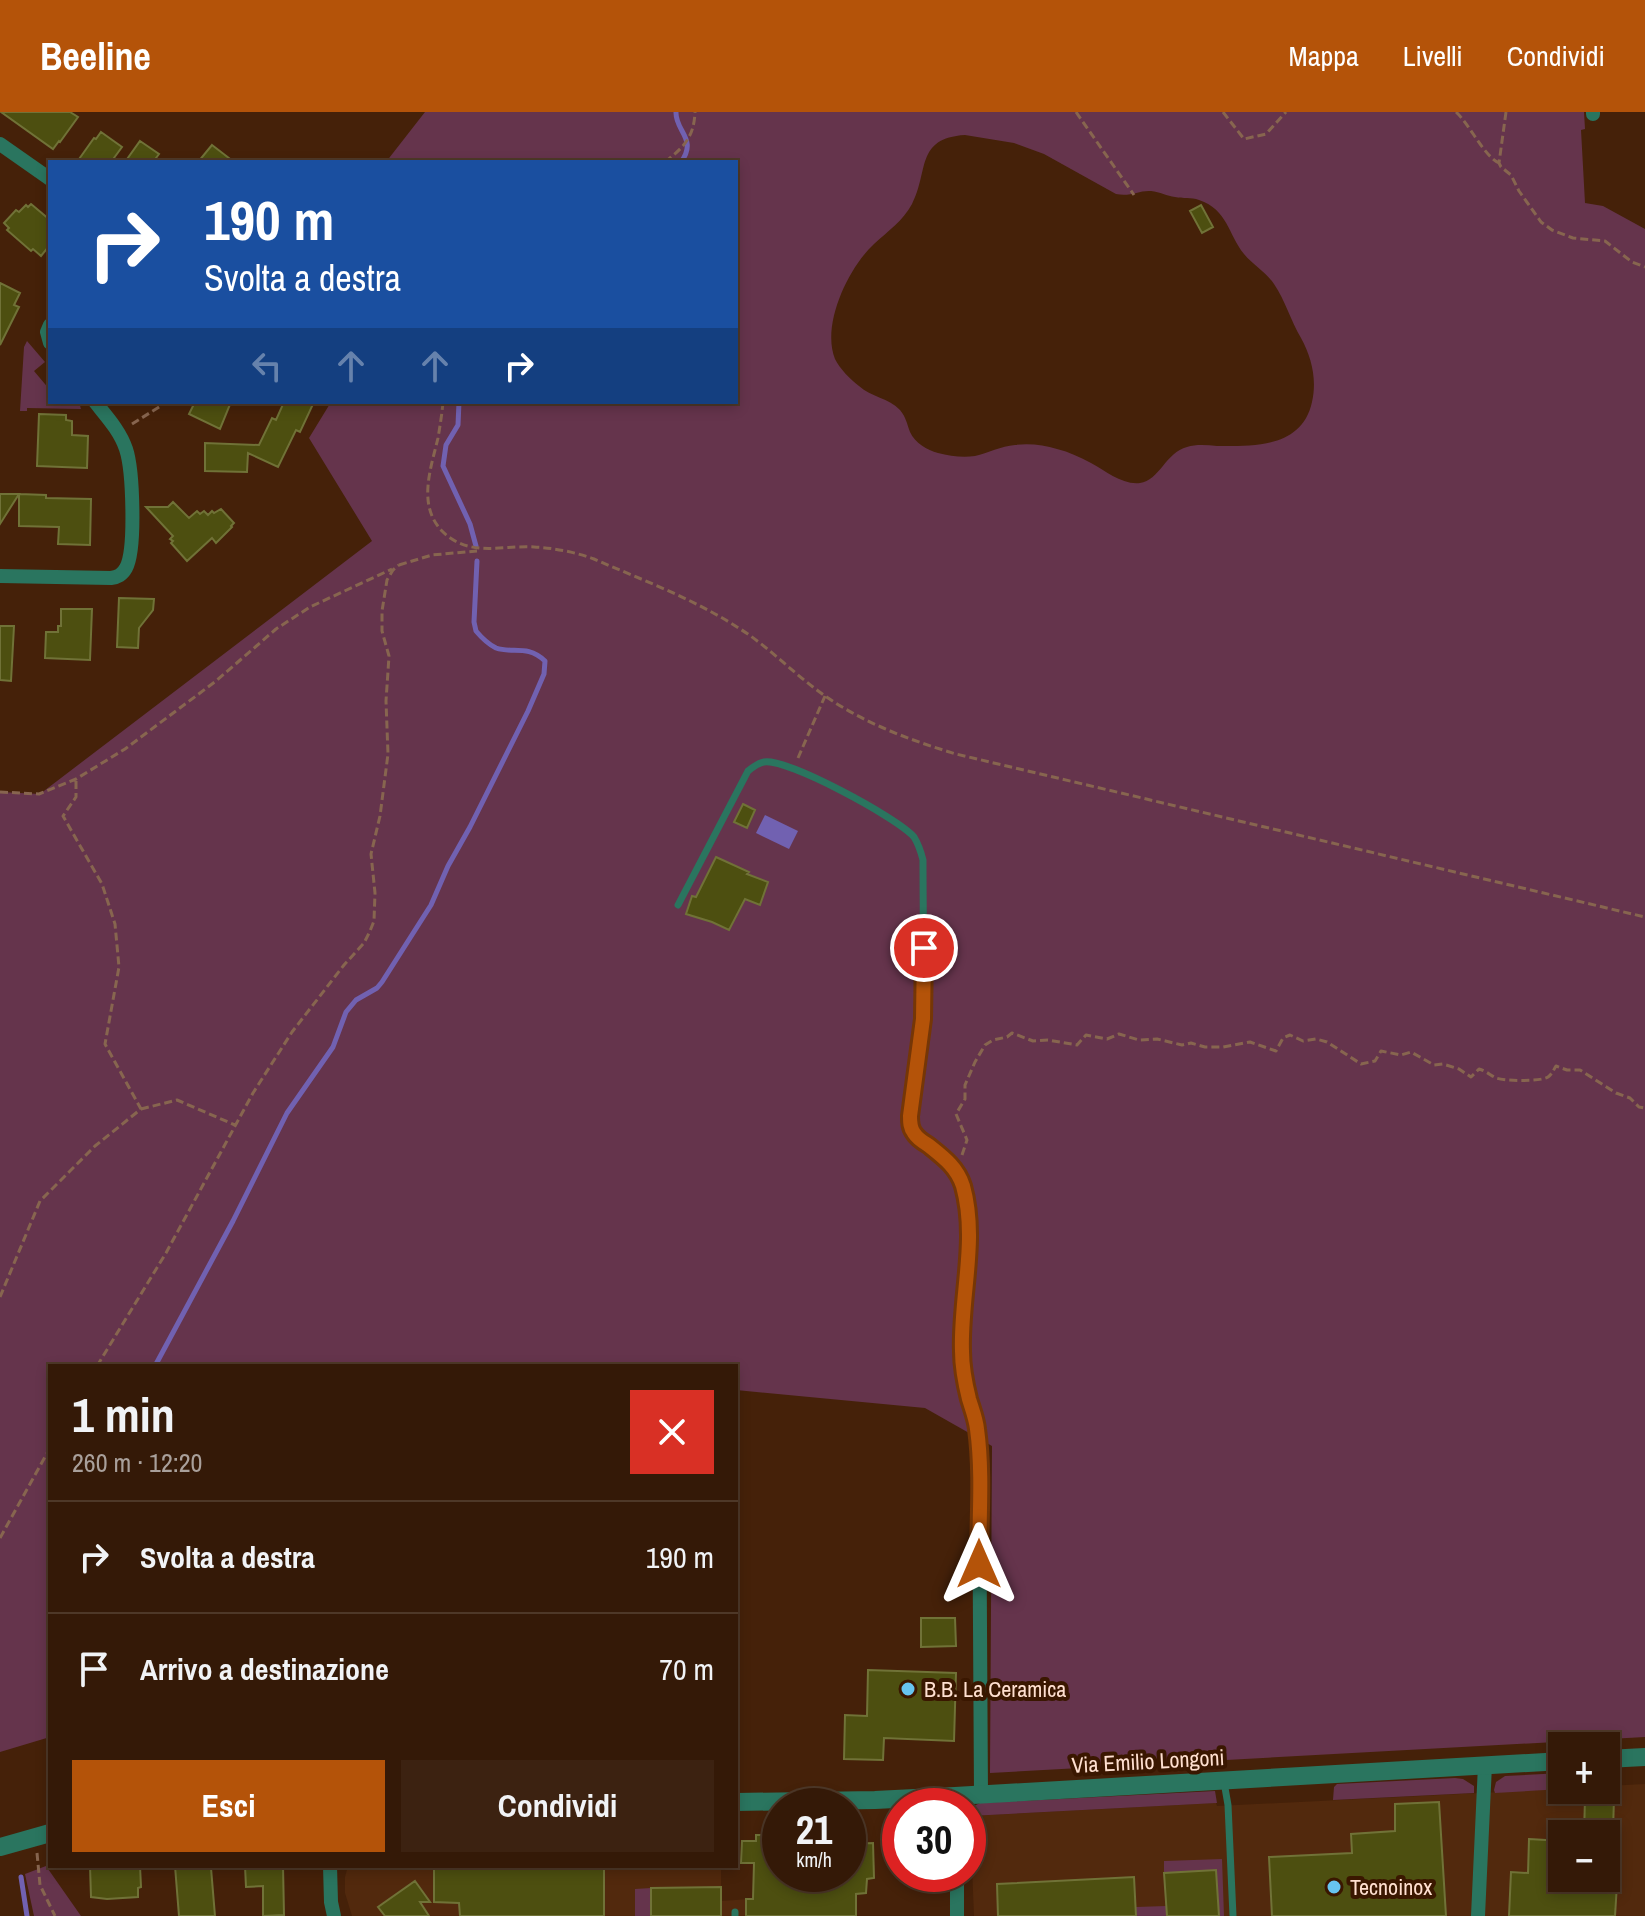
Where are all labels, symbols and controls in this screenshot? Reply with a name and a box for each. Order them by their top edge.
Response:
text: Beeline [40,31,151,82]
text: Mappa [1289,37,1359,75]
text: Livelli [1403,37,1463,75]
text: Condividi [1507,37,1605,75]
text: 190 m [204,182,334,257]
icon: right [72,192,176,296]
text: Svolta a destra [204,254,401,302]
icon: left [245,344,289,388]
icon: ahead [329,344,373,388]
icon: ahead [413,344,457,388]
icon: right [497,344,541,388]
pin [890,914,958,982]
icon: arrive [902,926,946,970]
text: 1 min [72,1382,175,1447]
button: close [630,1390,714,1474]
text: 260 m · 12:20 [72,1445,202,1480]
position arrow [937,1522,1021,1606]
icon: right [72,1535,116,1579]
text: Svolta a destra [140,1537,315,1577]
text: 190 m [646,1537,714,1577]
icon: arrive [72,1647,116,1691]
text: Arrivo a destinazione [140,1649,389,1689]
text: 70 m [659,1649,714,1689]
place label: B.B. La Ceramica [924,1674,1066,1704]
marker: B.B. La Ceramica [899,1680,917,1698]
map controls [1548,1732,1620,1892]
button: + [1548,1732,1620,1804]
street label: Via Emilio Longoni [1071,1742,1225,1780]
button: Esci [72,1760,385,1852]
button: Condividi [401,1760,714,1852]
speed limit sign: 30 [882,1788,986,1892]
text: 21 [796,1803,832,1856]
button: − [1548,1820,1620,1892]
text: km/h [796,1846,832,1873]
place label: Tecnoinox [1350,1872,1432,1902]
marker: Tecnoinox [1325,1878,1343,1896]

